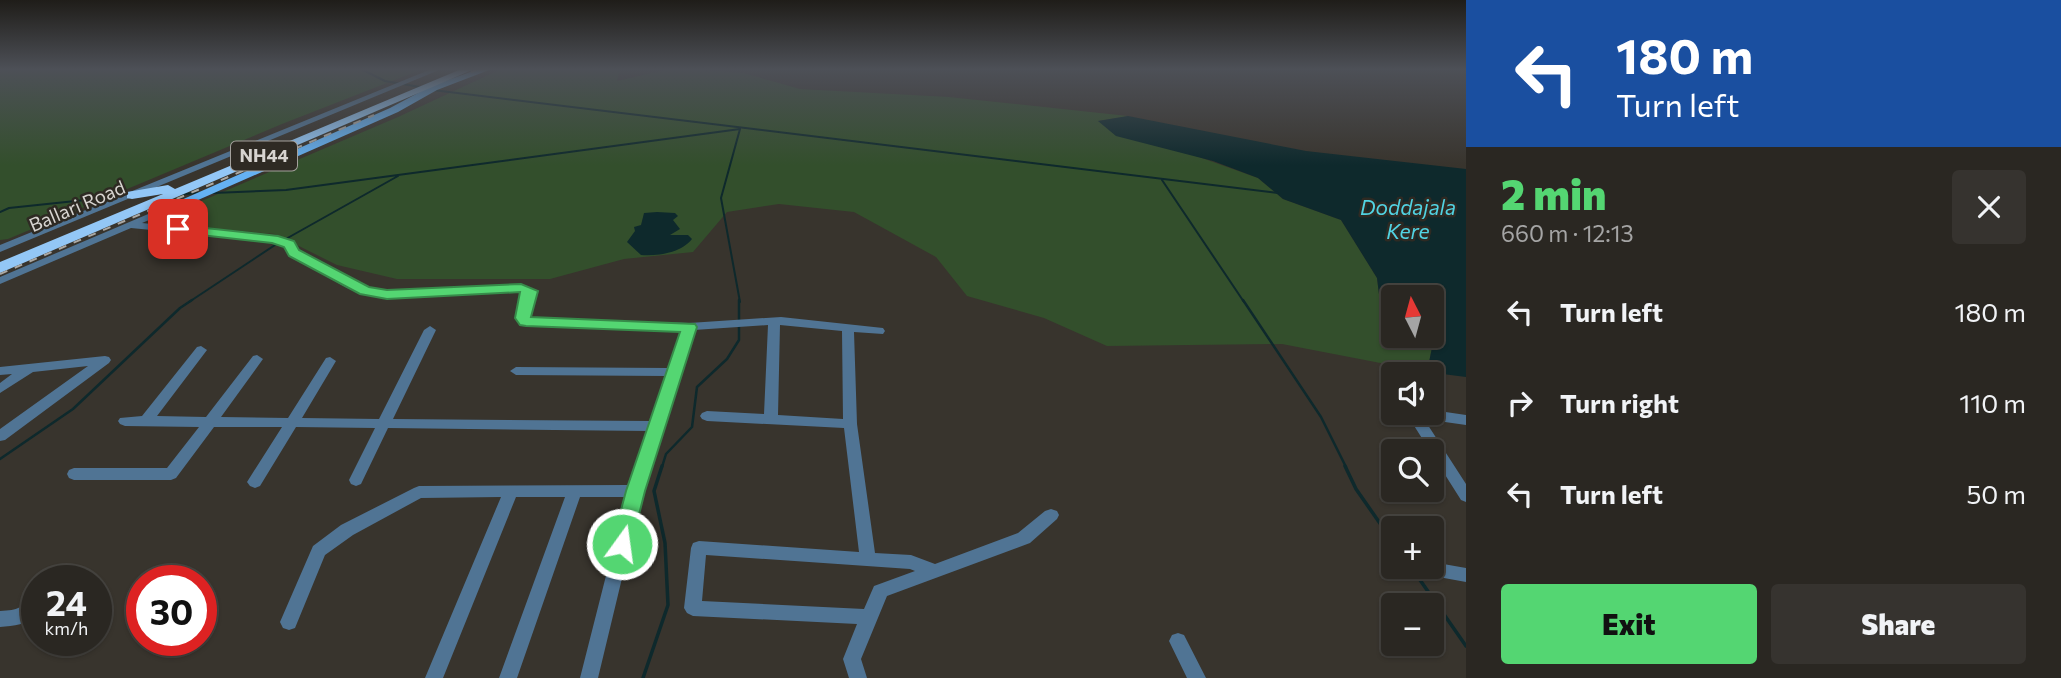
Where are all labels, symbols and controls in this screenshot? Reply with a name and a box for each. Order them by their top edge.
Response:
text: 180 m [1616,24,1753,84]
icon: left [1501,28,1592,119]
text: Turn left [1616,84,1740,124]
road number: NH44 [231,141,297,170]
text: 2 min [1501,167,1607,219]
button: close [1952,170,2026,244]
street label: Ballari Road [25,175,128,236]
water label: Doddajala Kere [1360,194,1456,243]
pin [148,199,208,259]
icon: arrive [159,210,197,248]
text: 660 m · 12:13 [1501,219,1634,247]
north arrow [1381,285,1444,348]
map controls [1381,285,1444,656]
icon: left [1501,293,1539,331]
text: Turn left [1560,296,1663,327]
text: 180 m [1954,296,2026,327]
button: sound [1381,362,1444,425]
icon: right [1501,384,1539,422]
text: Turn right [1560,387,1679,418]
text: 110 m [1959,387,2026,418]
button: search [1381,439,1444,502]
icon: left [1501,475,1539,513]
text: Turn left [1560,478,1663,509]
text: 50 m [1966,478,2026,509]
position arrow [585,507,659,581]
button: + [1381,516,1444,579]
speed limit sign: 30 [126,565,217,656]
text: 24 [46,580,87,623]
button: Exit [1501,584,1757,664]
button: Share [1771,584,2026,664]
button: − [1381,593,1444,656]
text: km/h [45,617,88,639]

